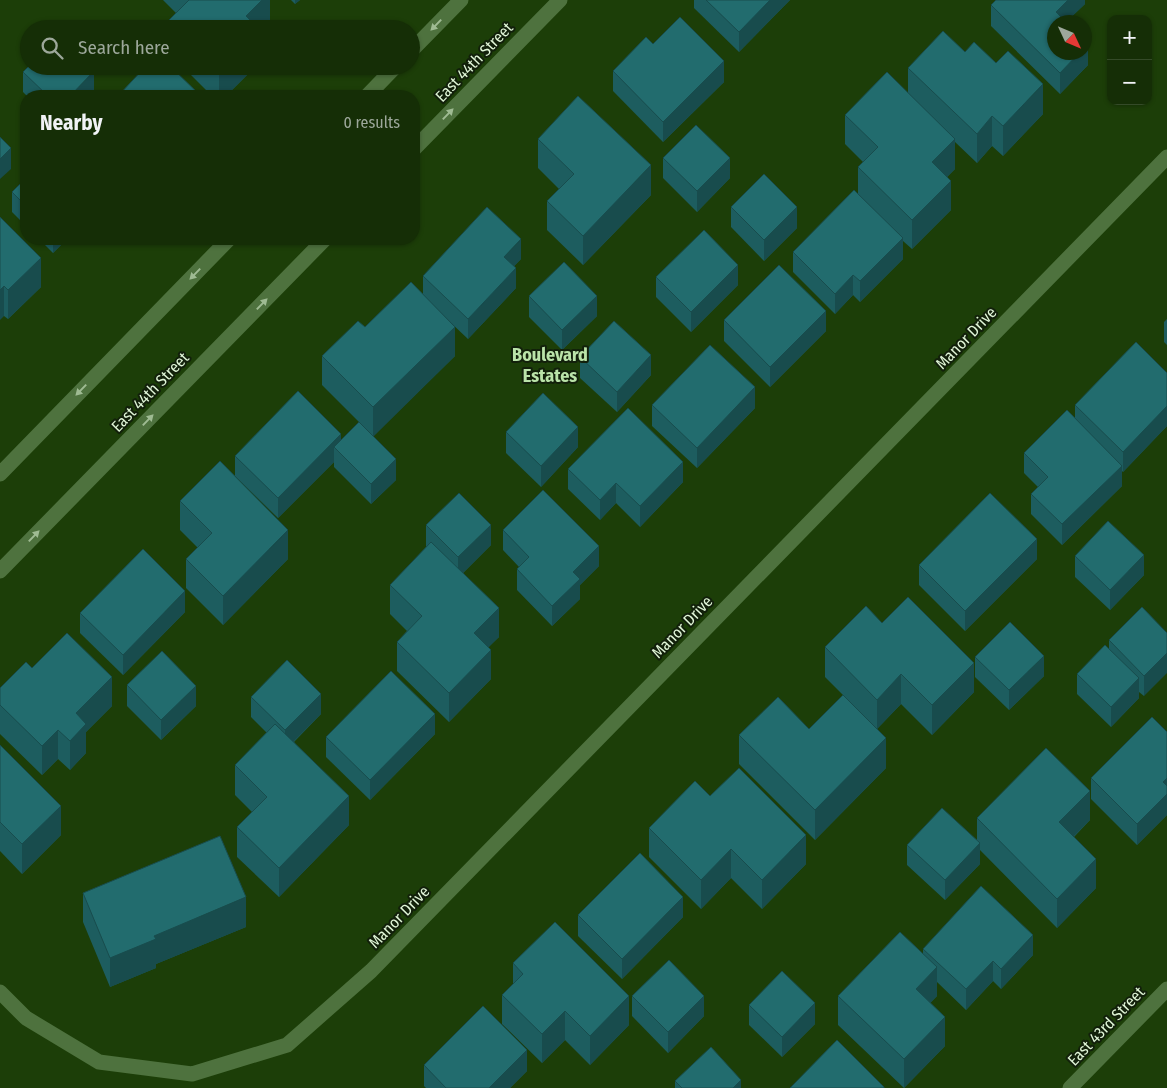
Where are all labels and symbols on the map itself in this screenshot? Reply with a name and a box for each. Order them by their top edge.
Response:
north arrow [1047,15,1092,60]
street label: East 44th Street [431,18,517,106]
one-way arrow [430,19,442,31]
one-way arrow [442,108,454,120]
one-way arrow [189,267,201,279]
one-way arrow [256,298,268,310]
street label: Manor Drive [932,303,1000,373]
district label: Boulevard Estates [512,344,588,387]
street label: East 44th Street [107,348,193,436]
one-way arrow [75,384,87,396]
one-way arrow [142,414,154,426]
one-way arrow [28,530,40,542]
street label: Manor Drive [648,592,716,662]
street label: Manor Drive [365,882,433,952]
street label: East 43rd Street [1064,982,1149,1069]

